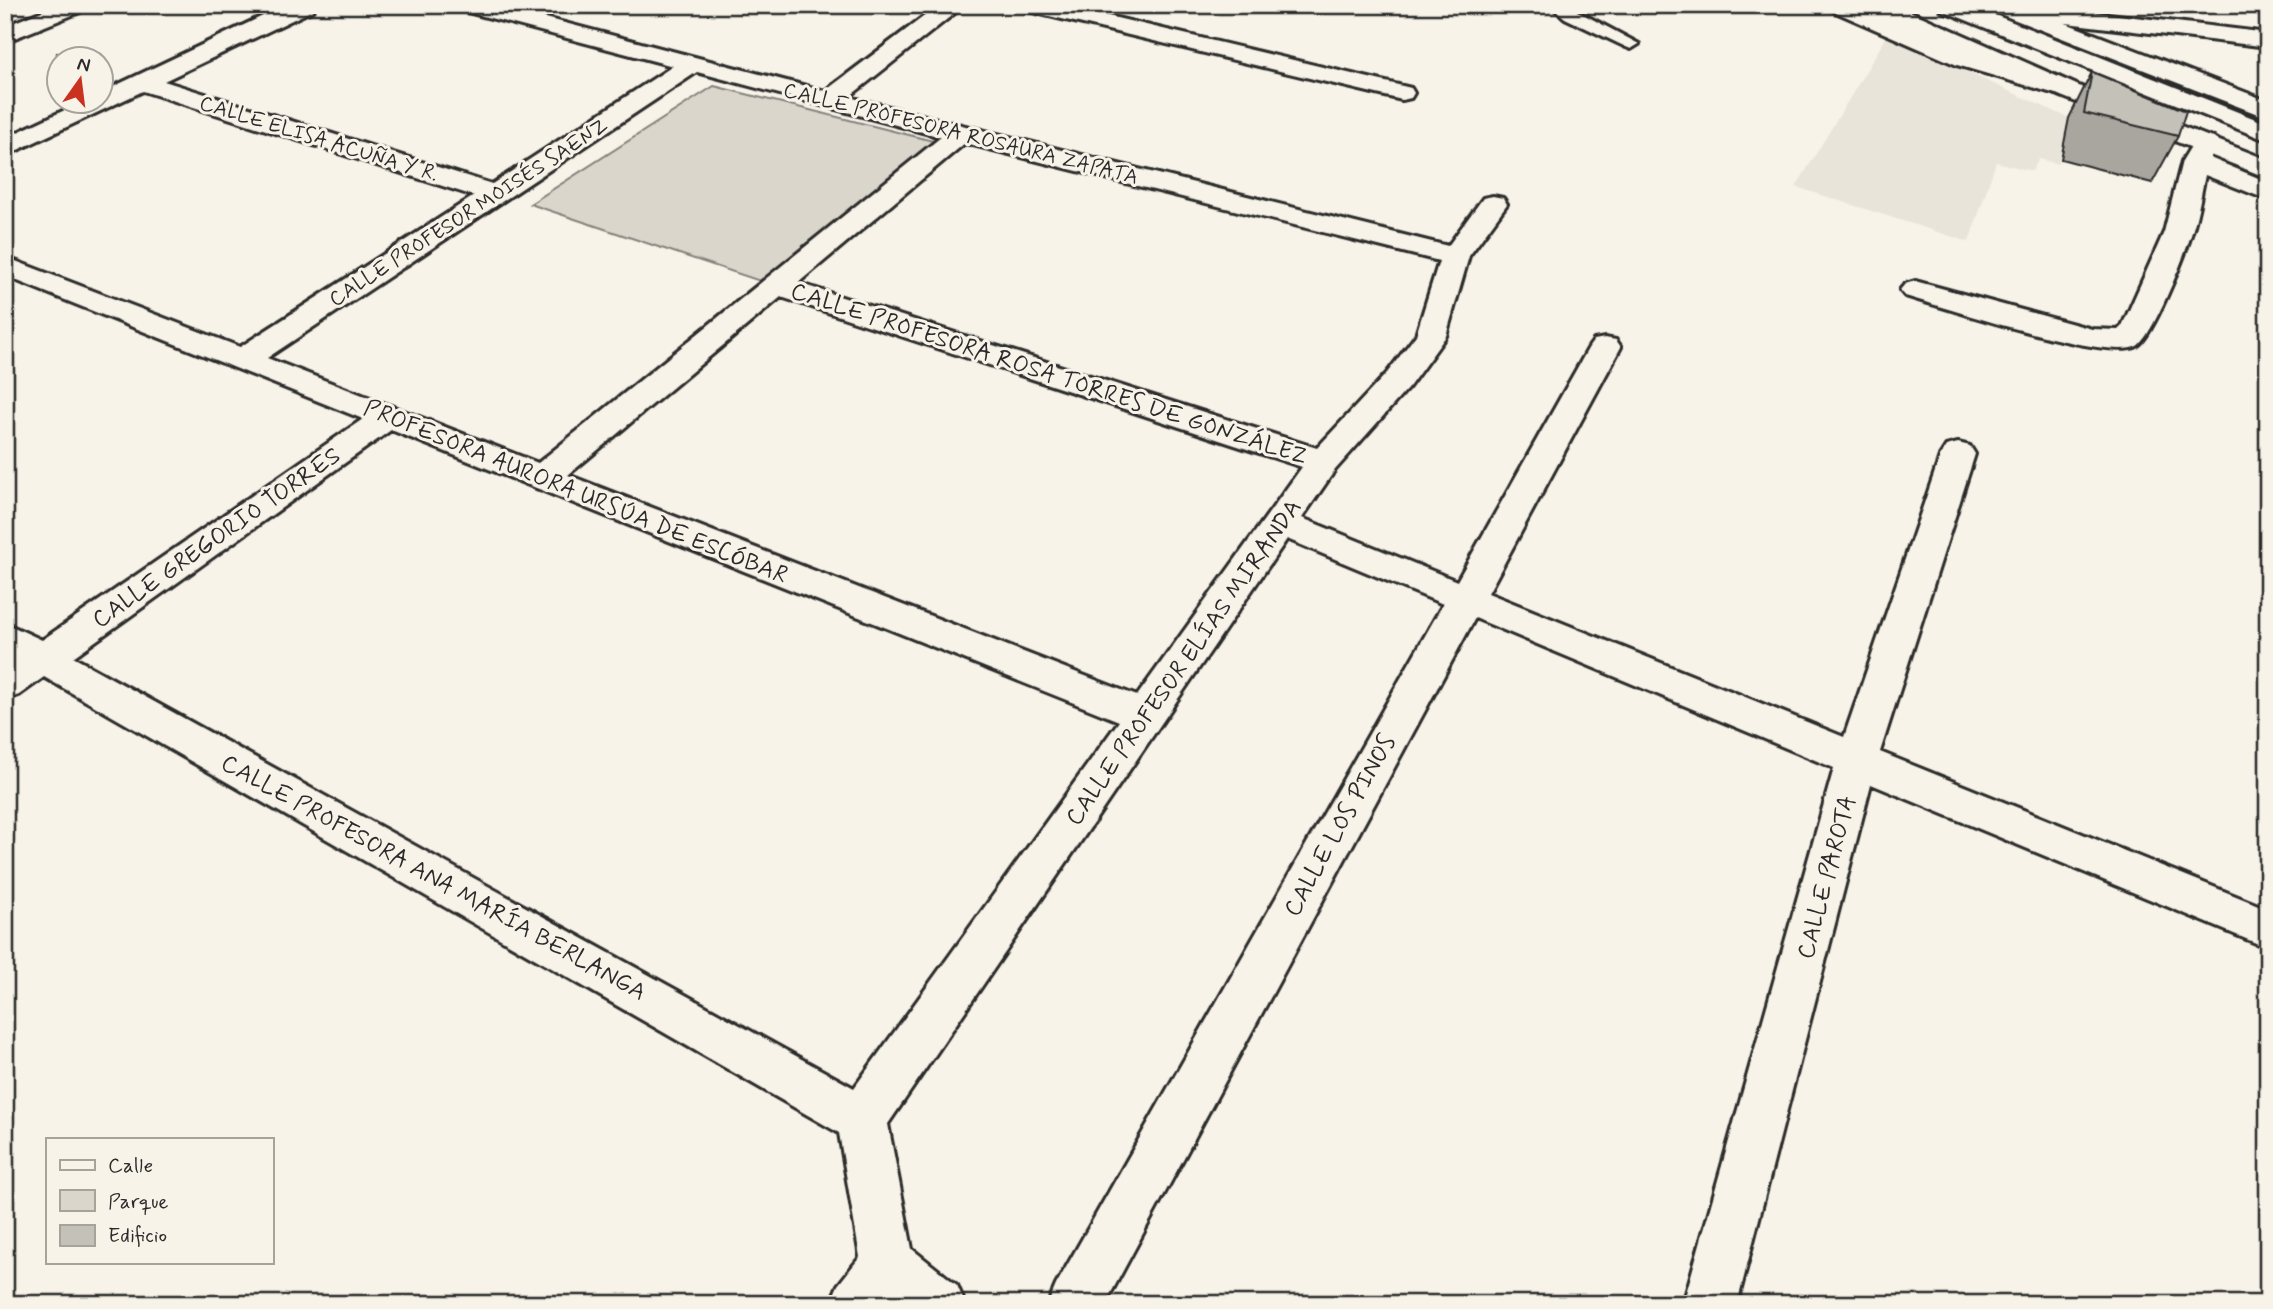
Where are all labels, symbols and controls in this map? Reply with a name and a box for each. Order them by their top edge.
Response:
north arrow [46,46,116,116]
text: N [75,51,93,79]
street label: CALLE PROFESORA ROSAURA ZAPATA [780,76,1141,192]
street label: CALLE ELISA ACUÑA Y R. [196,89,441,189]
street label: CALLE PROFESOR MOISÉS SAENZ [324,112,613,314]
street label: CALLE PROFESORA ROSA TORRES DE GONZÁLEZ [787,275,1311,473]
street label: PROFESORA AURORA URSÚA DE ESCÓBAR [359,393,792,592]
street label: CALLE GREGORIO TORRES [87,441,347,636]
street label: CALLE PROFESOR ELÍAS MIRANDA [1058,493,1309,832]
street label: CALLE LOS PINOS [1277,729,1403,922]
street label: CALLE PROFESORA ANA MARÍA BERLANGA [215,747,652,1009]
street label: CALLE PAROTA [1791,792,1864,963]
legend [46,1138,273,1264]
text: Calle [108,1152,153,1180]
text: Parque [108,1188,169,1216]
text: Edificio [108,1222,167,1250]

